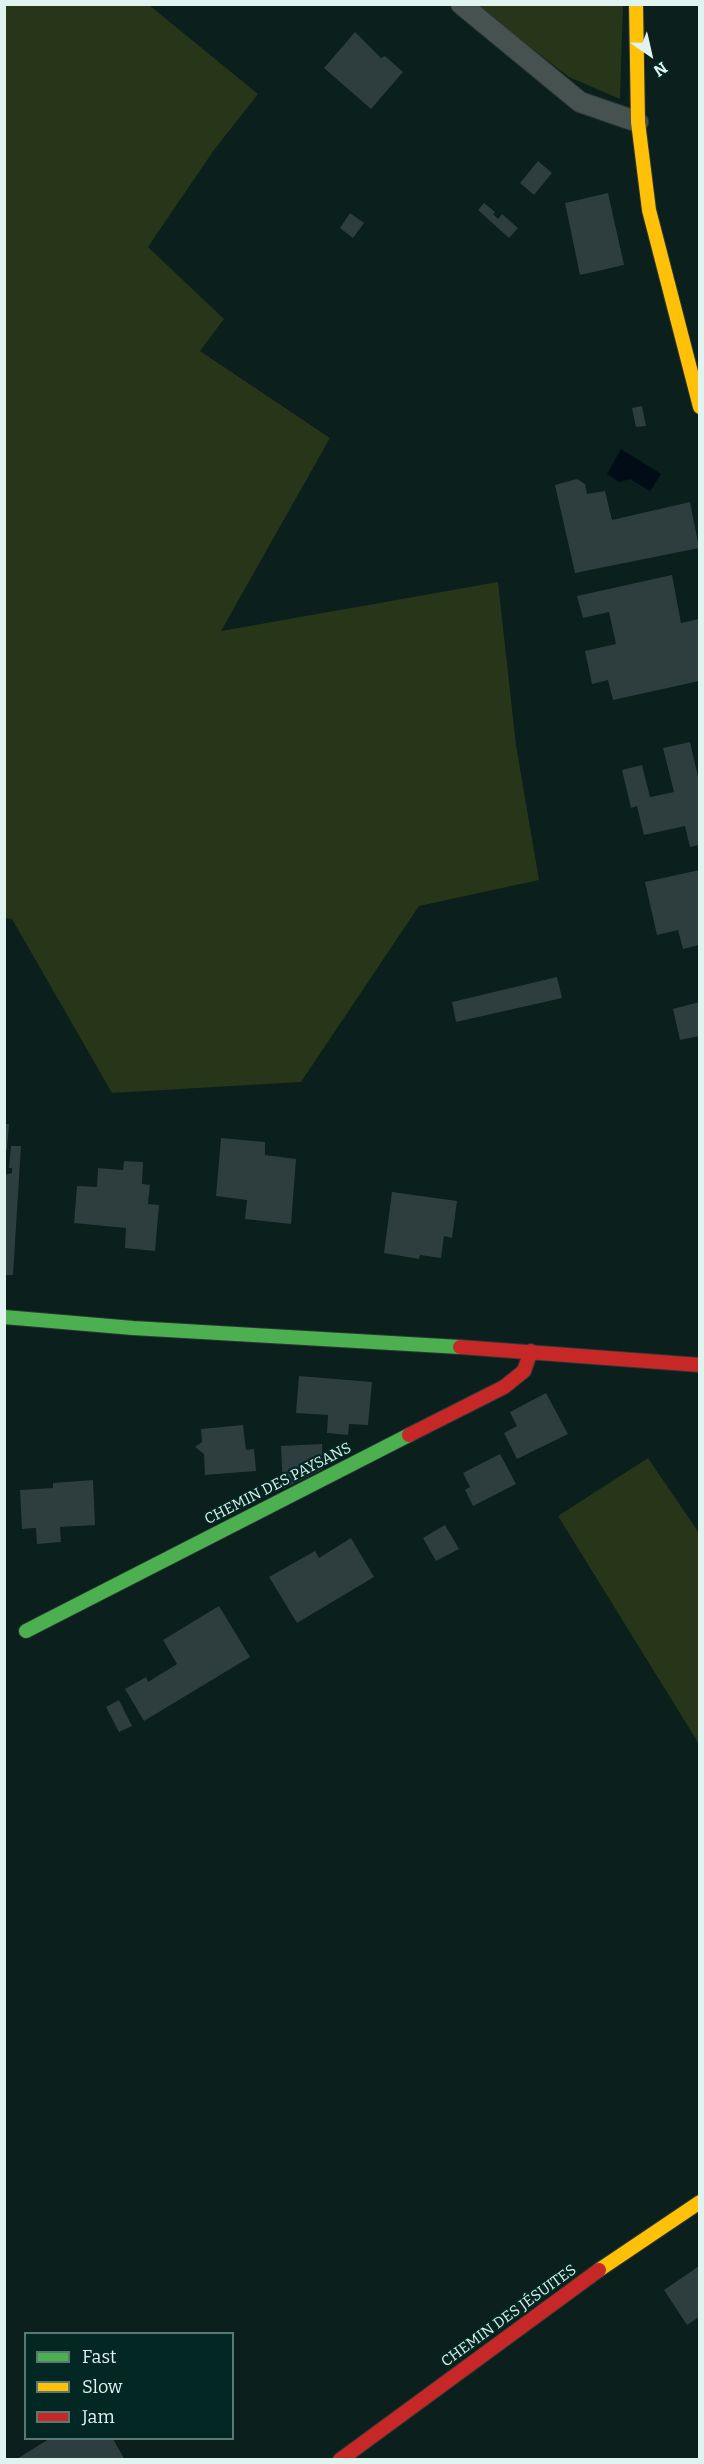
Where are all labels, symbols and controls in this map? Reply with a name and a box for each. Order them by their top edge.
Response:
north arrow [620,24,680,84]
text: N [650,58,671,81]
street label: CHEMIN DES PAYSANS [202,1439,354,1529]
street label: CHEMIN DES JÉSUITES [438,2261,580,2371]
legend [24,2332,234,2440]
text: Fast [82,2346,117,2368]
text: Slow [82,2376,122,2398]
text: Jam [82,2406,115,2428]

